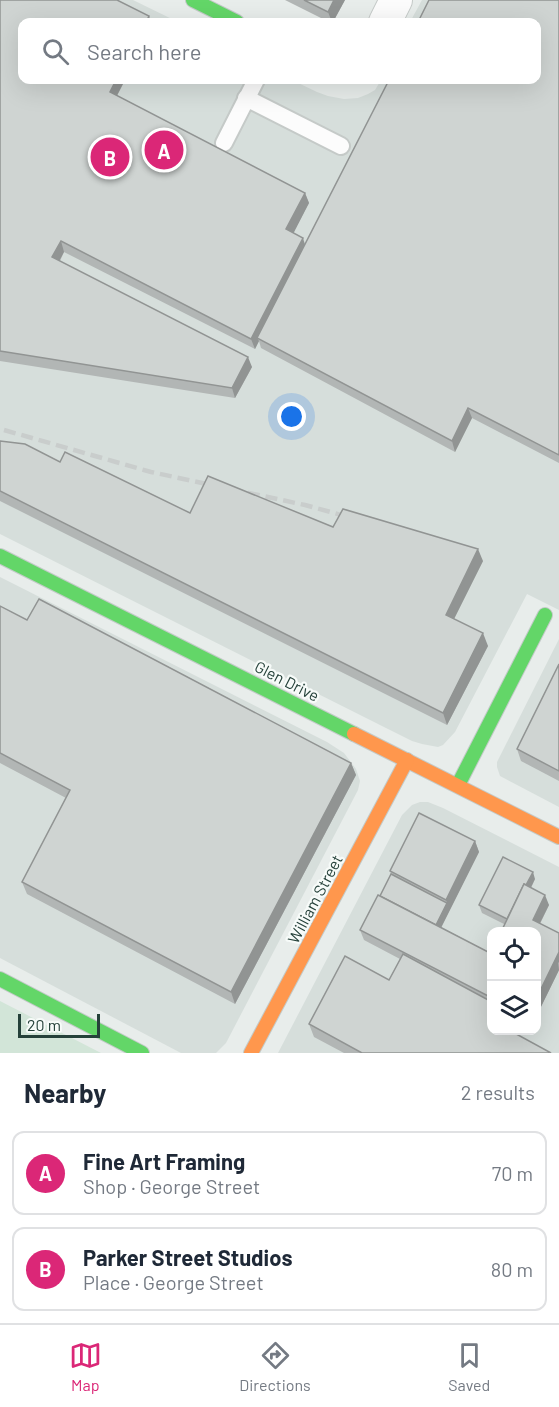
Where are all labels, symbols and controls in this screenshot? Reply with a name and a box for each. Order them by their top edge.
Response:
search box [18,18,541,84]
icon: search [39,35,72,68]
text: Search here [87,38,201,64]
pin: A [144,128,184,172]
pin: B [90,134,130,180]
your location [277,402,306,431]
street label: Glen Drive [252,656,323,705]
street label: William Street [283,851,346,946]
map controls [487,927,541,1035]
button: locate [487,927,541,981]
button: layers [487,981,541,1035]
scale bar [18,1011,100,1038]
text: 20 m [27,1015,61,1034]
text: Nearby [24,1077,106,1108]
text: 2 results [461,1080,535,1104]
text: Fine Art Framing [83,1148,245,1174]
text: A [39,1161,52,1185]
text: 70 m [492,1161,533,1185]
text: Shop · George Street [83,1174,260,1198]
text: Parker Street Studios [83,1244,293,1270]
text: B [39,1257,52,1281]
text: 80 m [491,1257,533,1281]
text: Place · George Street [83,1270,264,1294]
tab: Map [69,1339,102,1394]
tab: Directions [239,1339,311,1394]
tab: Saved [448,1339,490,1394]

